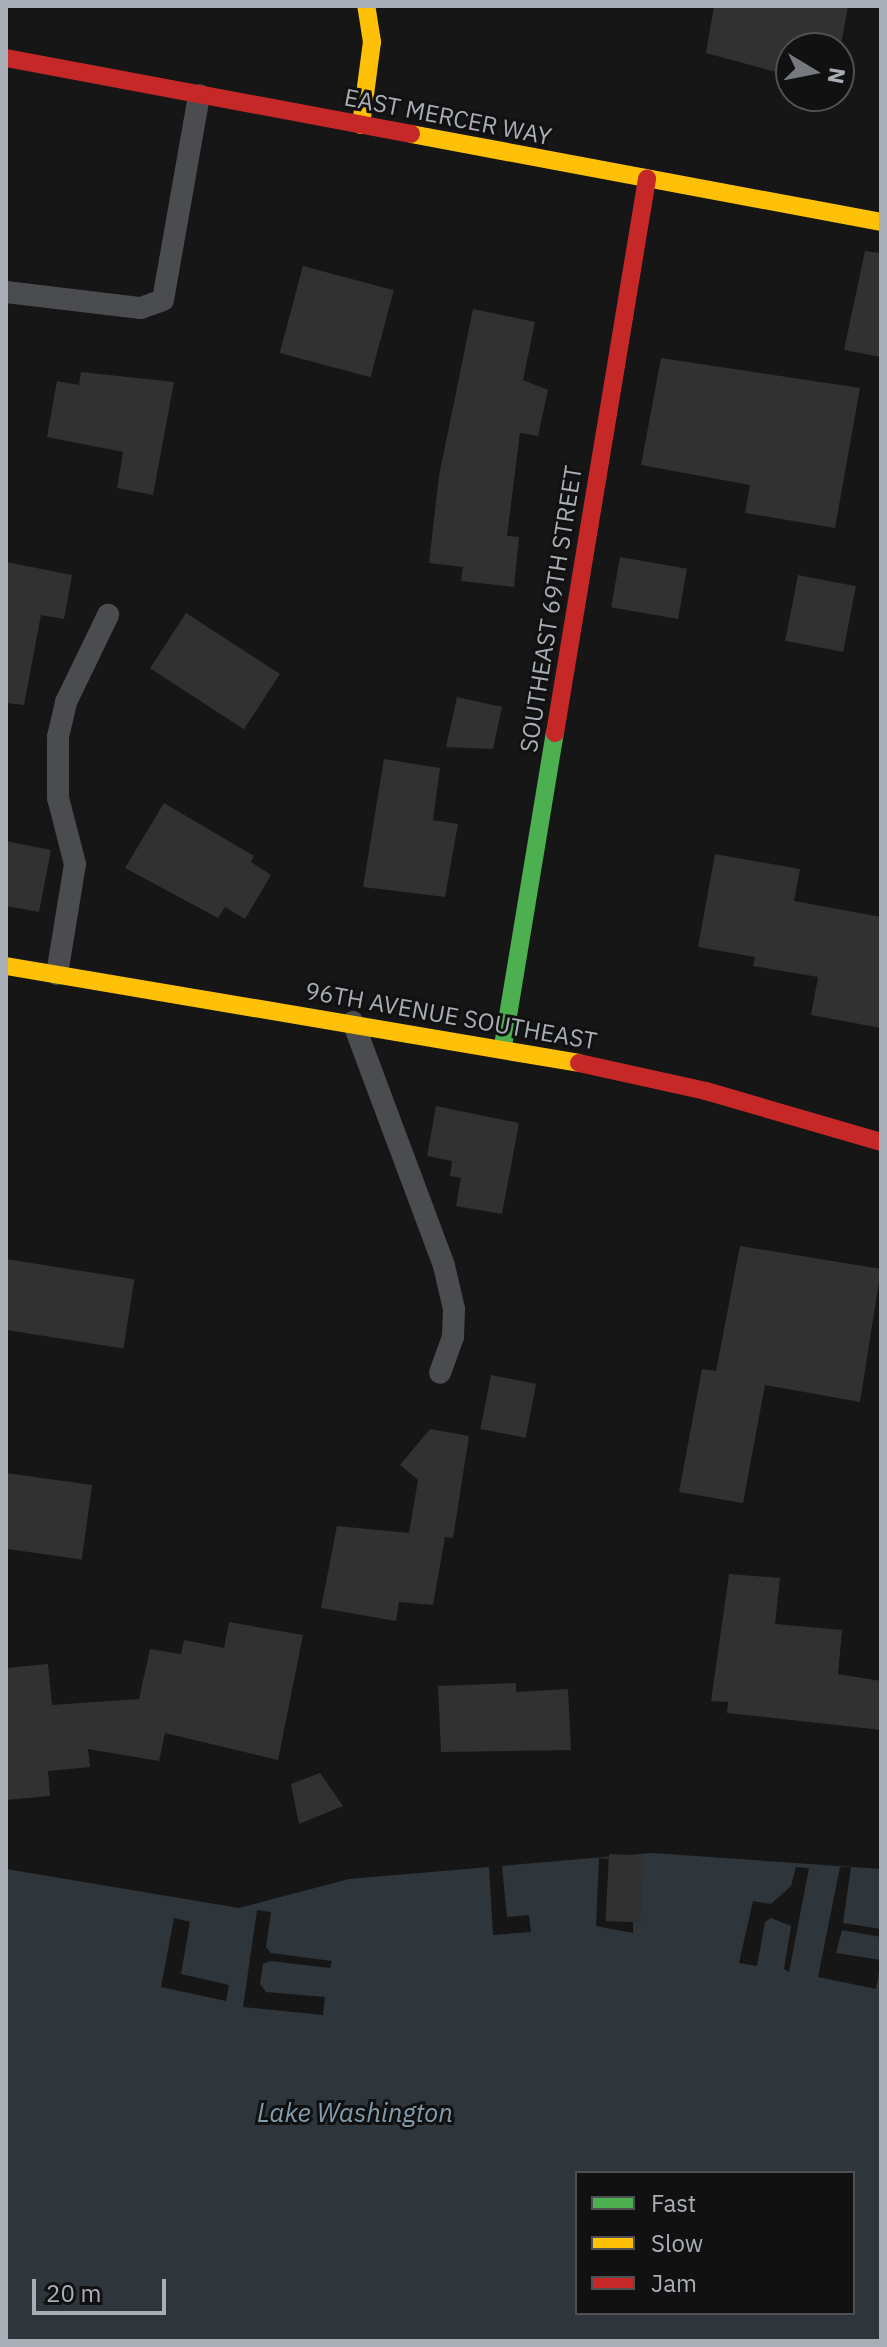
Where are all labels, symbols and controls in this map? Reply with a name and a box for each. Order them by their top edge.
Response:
north arrow [775,32,855,112]
text: N [821,66,853,86]
street label: EAST MERCER WAY [342,83,554,151]
street label: SOUTHEAST 69TH STREET [514,464,588,754]
street label: 96TH AVENUE SOUTHEAST [303,976,599,1056]
water label: Lake Washington [257,2097,453,2129]
legend [575,2171,855,2315]
text: Fast [651,2187,696,2219]
text: Slow [651,2227,703,2259]
scale bar [36,2263,170,2313]
text: Jam [651,2267,697,2299]
text: 20 m [46,2277,101,2309]

